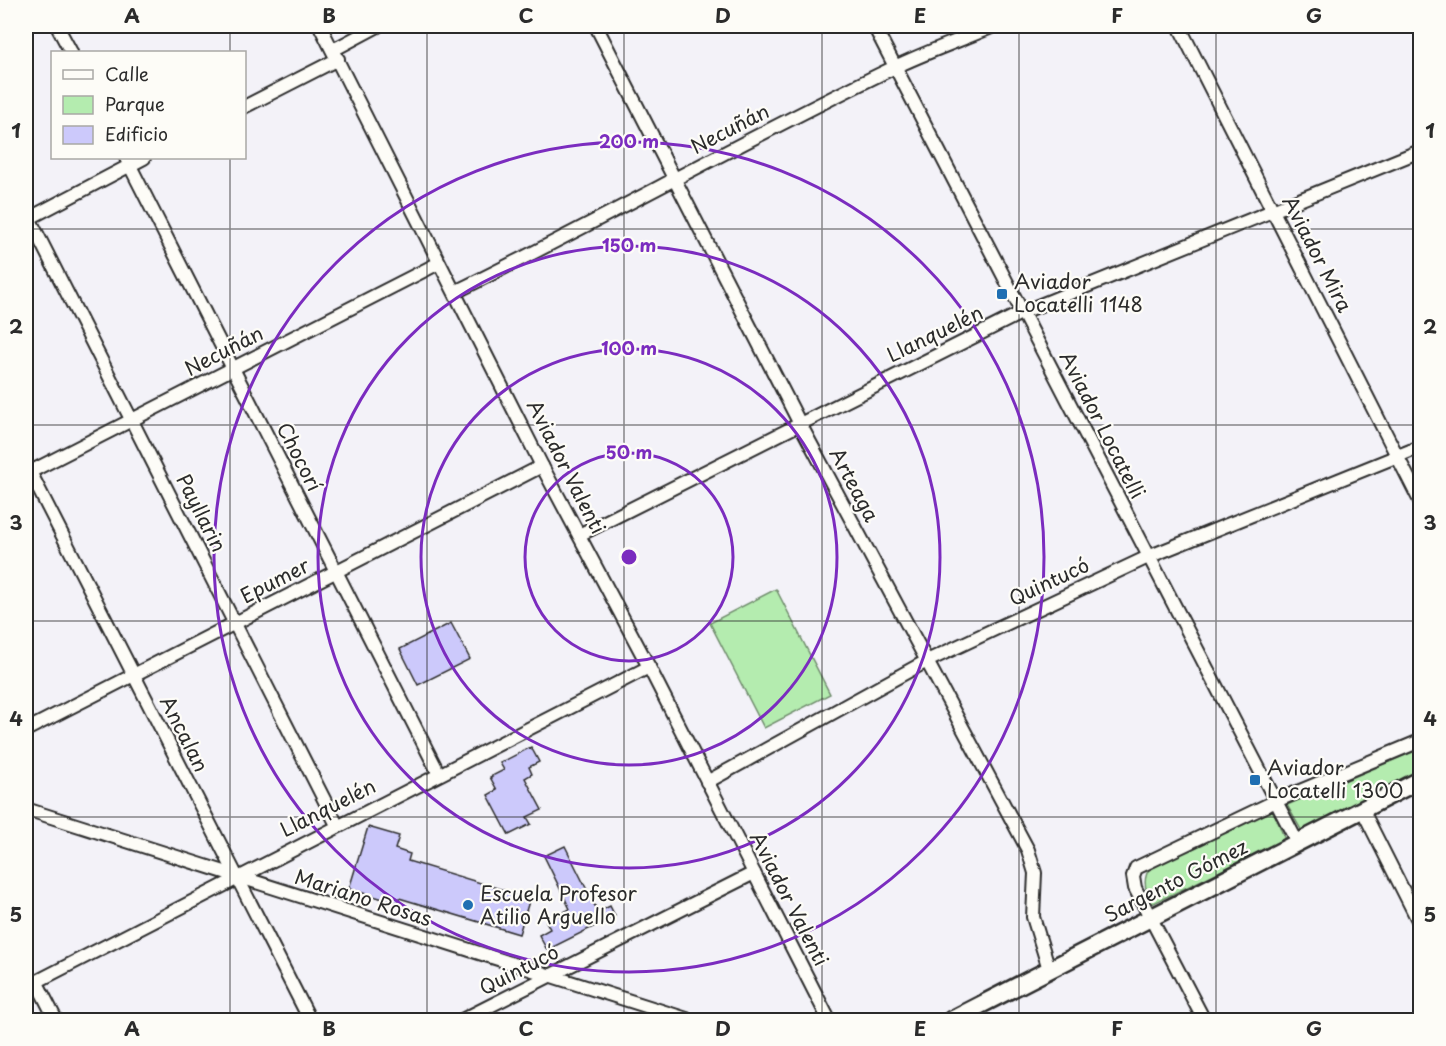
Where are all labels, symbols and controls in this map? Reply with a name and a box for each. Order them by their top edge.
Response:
text: A [124,0,140,30]
text: B [322,0,336,30]
text: C [518,0,534,30]
text: D [715,0,731,30]
text: E [914,0,926,30]
text: F [1111,0,1123,30]
text: G [1306,0,1322,30]
legend [51,51,246,159]
text: Calle [105,60,149,87]
text: Parque [105,90,165,117]
street label: Necuñán [685,95,774,161]
text: 1 [11,115,21,145]
text: 1 [1425,115,1435,145]
text: Edificio [105,120,168,147]
text: 200 m [599,127,659,154]
street label: Aviador Mira [1276,190,1360,318]
text: 150 m [602,231,656,258]
place label: Aviador Locatelli 1148 [1014,266,1143,319]
marker: Aviador Locatelli 1148 [995,287,1009,301]
street label: Llanquelén [882,297,988,369]
text: 2 [9,311,23,341]
text: 2 [1423,311,1437,341]
street label: Necuñán [179,317,268,383]
text: 100 m [601,334,657,361]
street label: Aviador Locatelli [1053,345,1153,504]
street label: Aviador Valenti [520,394,614,539]
street label: Chocorí [270,417,330,496]
text: 50 m [606,438,652,465]
street label: Arteaga [823,442,887,527]
street label: Payllarin [169,468,234,557]
text: 3 [9,507,23,537]
text: 3 [1423,507,1437,537]
centre of rings [619,547,639,567]
street label: Quintucó [1003,549,1094,613]
street label: Epumer [235,550,315,610]
street label: Ancalan [153,690,217,777]
text: 4 [9,703,23,733]
text: 4 [1423,703,1437,733]
place label: Aviador Locatelli 1300 [1267,752,1404,805]
street label: Llanquelén [275,770,380,844]
marker: Aviador Locatelli 1300 [1248,773,1262,787]
street label: Aviador Valenti [743,826,837,971]
street label: Sargento Gómez [1099,831,1252,929]
street label: Mariano Rosas [291,861,436,933]
place label: Escuela Profesor Atilio Arguello [480,878,638,931]
marker: Escuela Profesor Atilio Arguello [461,898,475,912]
text: 5 [10,899,22,929]
text: 5 [1424,899,1436,929]
street label: Quintucó [474,936,564,1002]
text: A [124,1013,140,1043]
text: B [322,1013,336,1043]
text: C [518,1013,534,1043]
text: D [715,1013,731,1043]
text: E [914,1013,926,1043]
text: F [1111,1013,1123,1043]
text: G [1306,1013,1322,1043]

